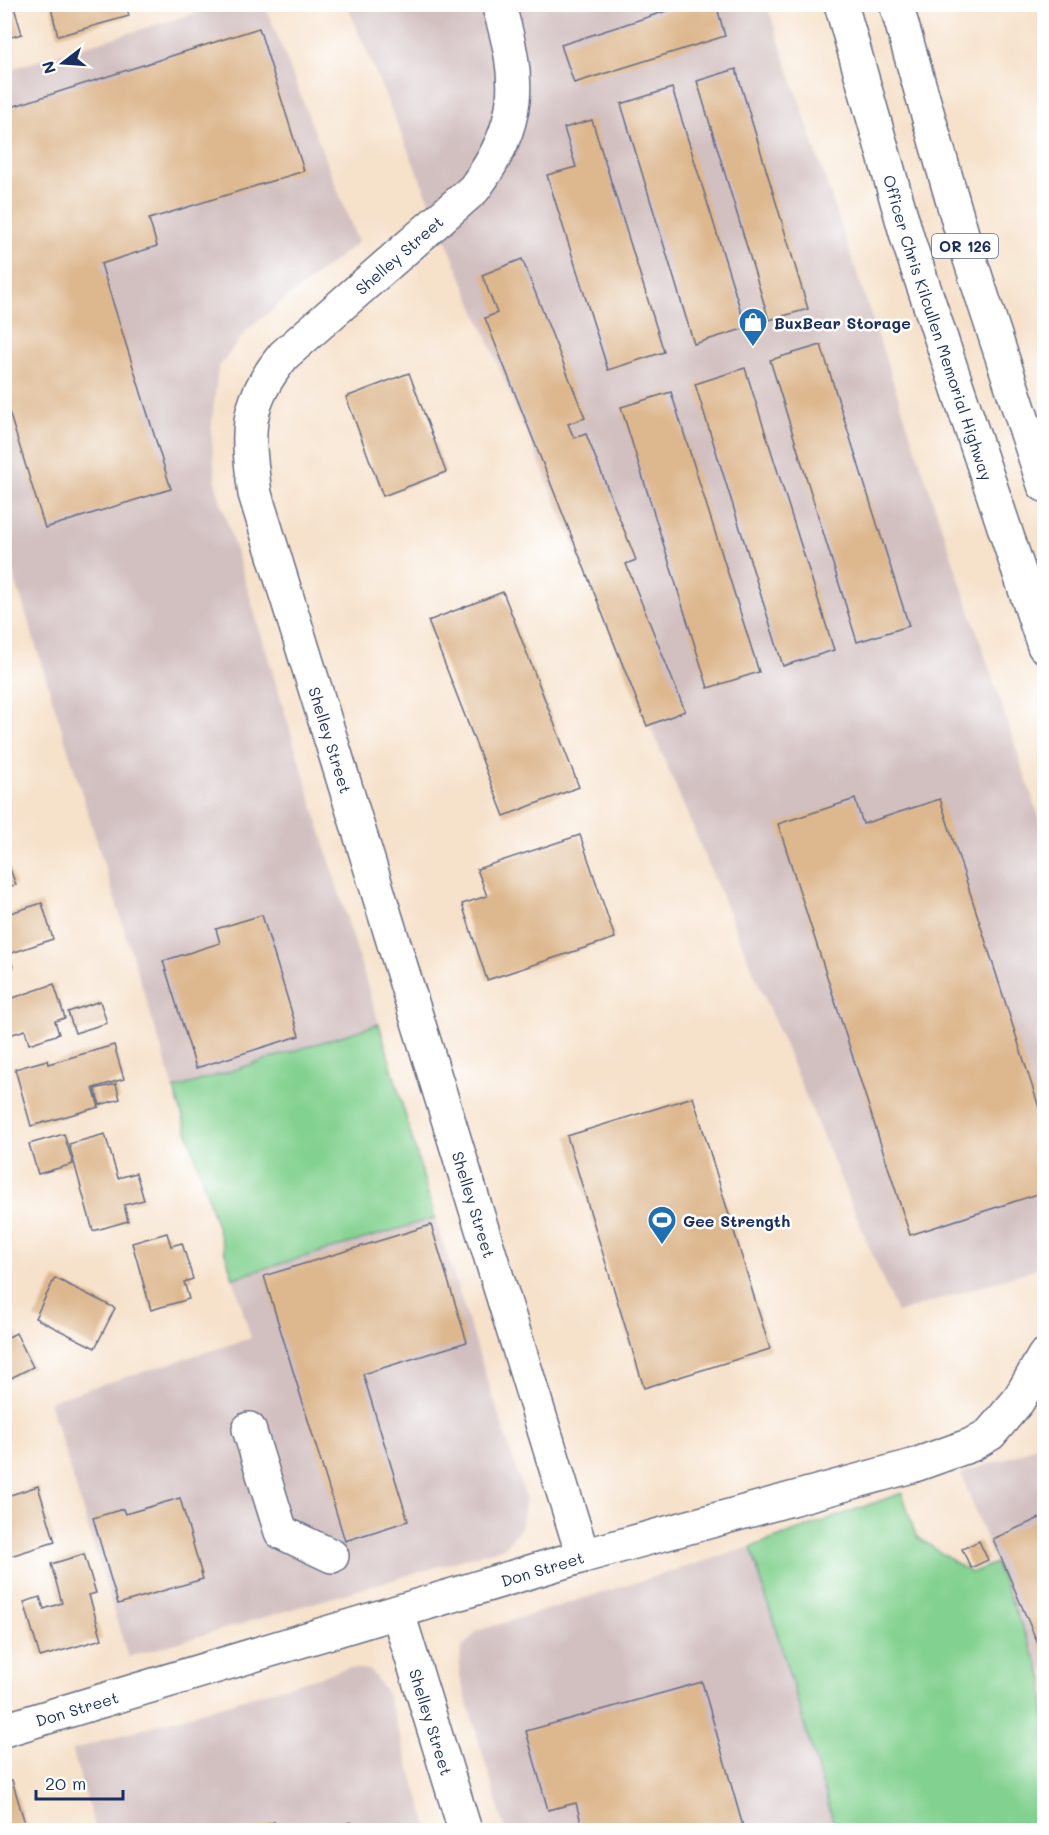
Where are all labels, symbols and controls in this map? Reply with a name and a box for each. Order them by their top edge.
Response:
north arrow [33,33,93,93]
text: N [36,59,60,76]
street label: Officer Chris Kilcullen Memorial Highway [879,172,998,483]
street label: Shelley Street [350,211,448,299]
road number: OR 126 [932,234,998,258]
shop icon: BuxBear Storage [737,306,769,348]
place label: BuxBear Storage [774,312,911,333]
street label: Shelley Street [305,684,357,796]
street label: Shelley Street [448,1149,501,1260]
sports icon: Gee Strength [646,1204,678,1246]
place label: Gee Strength [683,1210,790,1231]
street label: Don Street [498,1546,586,1591]
street label: Shelley Street [405,1666,458,1778]
street label: Don Street [33,1686,121,1730]
scale bar [36,1763,123,1801]
text: 20 m [45,1771,86,1795]

